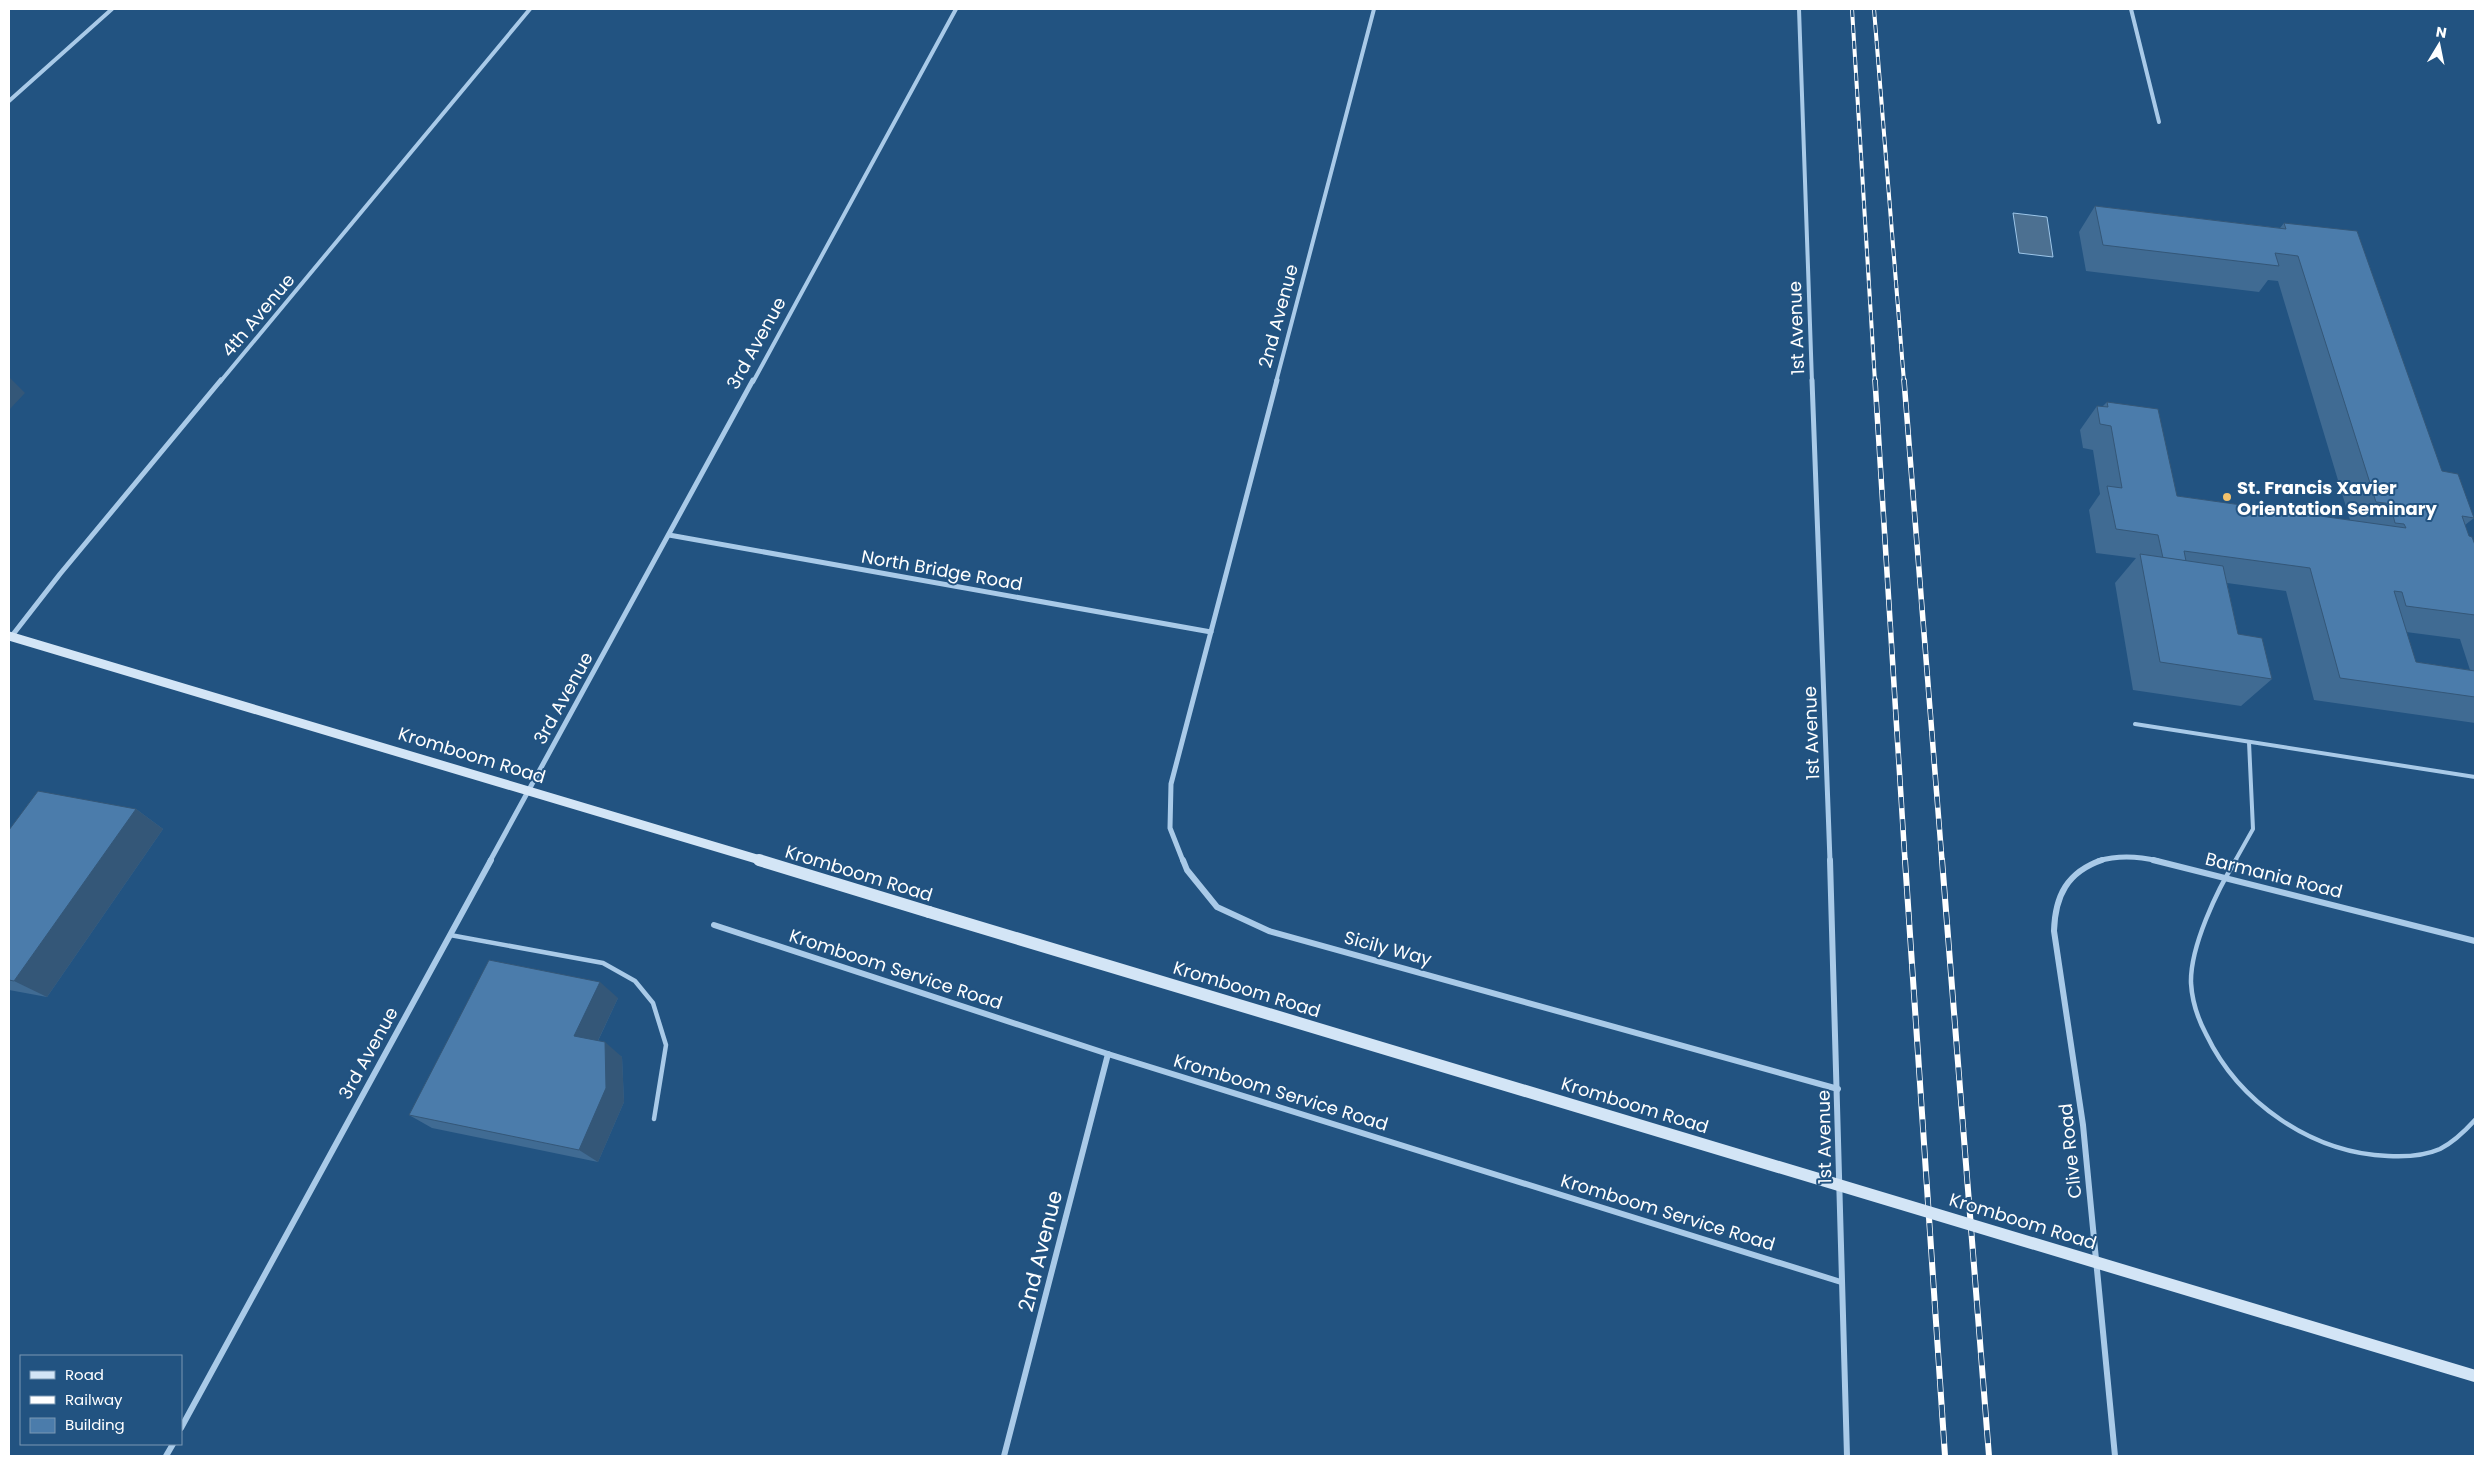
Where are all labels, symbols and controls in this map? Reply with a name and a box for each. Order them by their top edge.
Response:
north arrow [2414,20,2464,70]
text: N [2434,21,2448,43]
street label: 2nd Avenue [1252,261,1304,371]
street label: 4th Avenue [216,268,300,362]
street label: 1st Avenue [1782,281,1810,375]
street label: 3rd Avenue [720,292,792,394]
place label: St. Francis Xavier Orientation Seminary [2237,475,2438,521]
marker: St. Francis Xavier Orientation Seminary [2221,491,2233,503]
street label: North Bridge Road [860,544,1024,596]
street label: 3rd Avenue [527,647,599,749]
street label: 1st Avenue [1797,686,1825,780]
street label: Kromboom Road [395,721,549,789]
street label: Kromboom Road [782,839,936,907]
street label: Barmania Road [2203,846,2345,904]
street label: Kromboom Service Road [786,923,1006,1015]
street label: Sicily Way [1341,924,1435,972]
street label: Kromboom Road [1170,955,1324,1023]
street label: 3rd Avenue [332,1002,404,1104]
street label: Kromboom Service Road [1171,1047,1391,1137]
street label: Kromboom Road [1558,1071,1712,1139]
street label: 1st Avenue [1811,1090,1837,1184]
street label: Clive Road [2053,1102,2087,1200]
street label: Kromboom Service Road [1558,1167,1778,1257]
street label: 2nd Avenue [1011,1187,1069,1315]
street label: Kromboom Road [1946,1187,2100,1255]
legend [20,1355,182,1445]
text: Road [65,1364,104,1385]
text: Railway [65,1389,123,1410]
text: Building [65,1414,125,1435]

